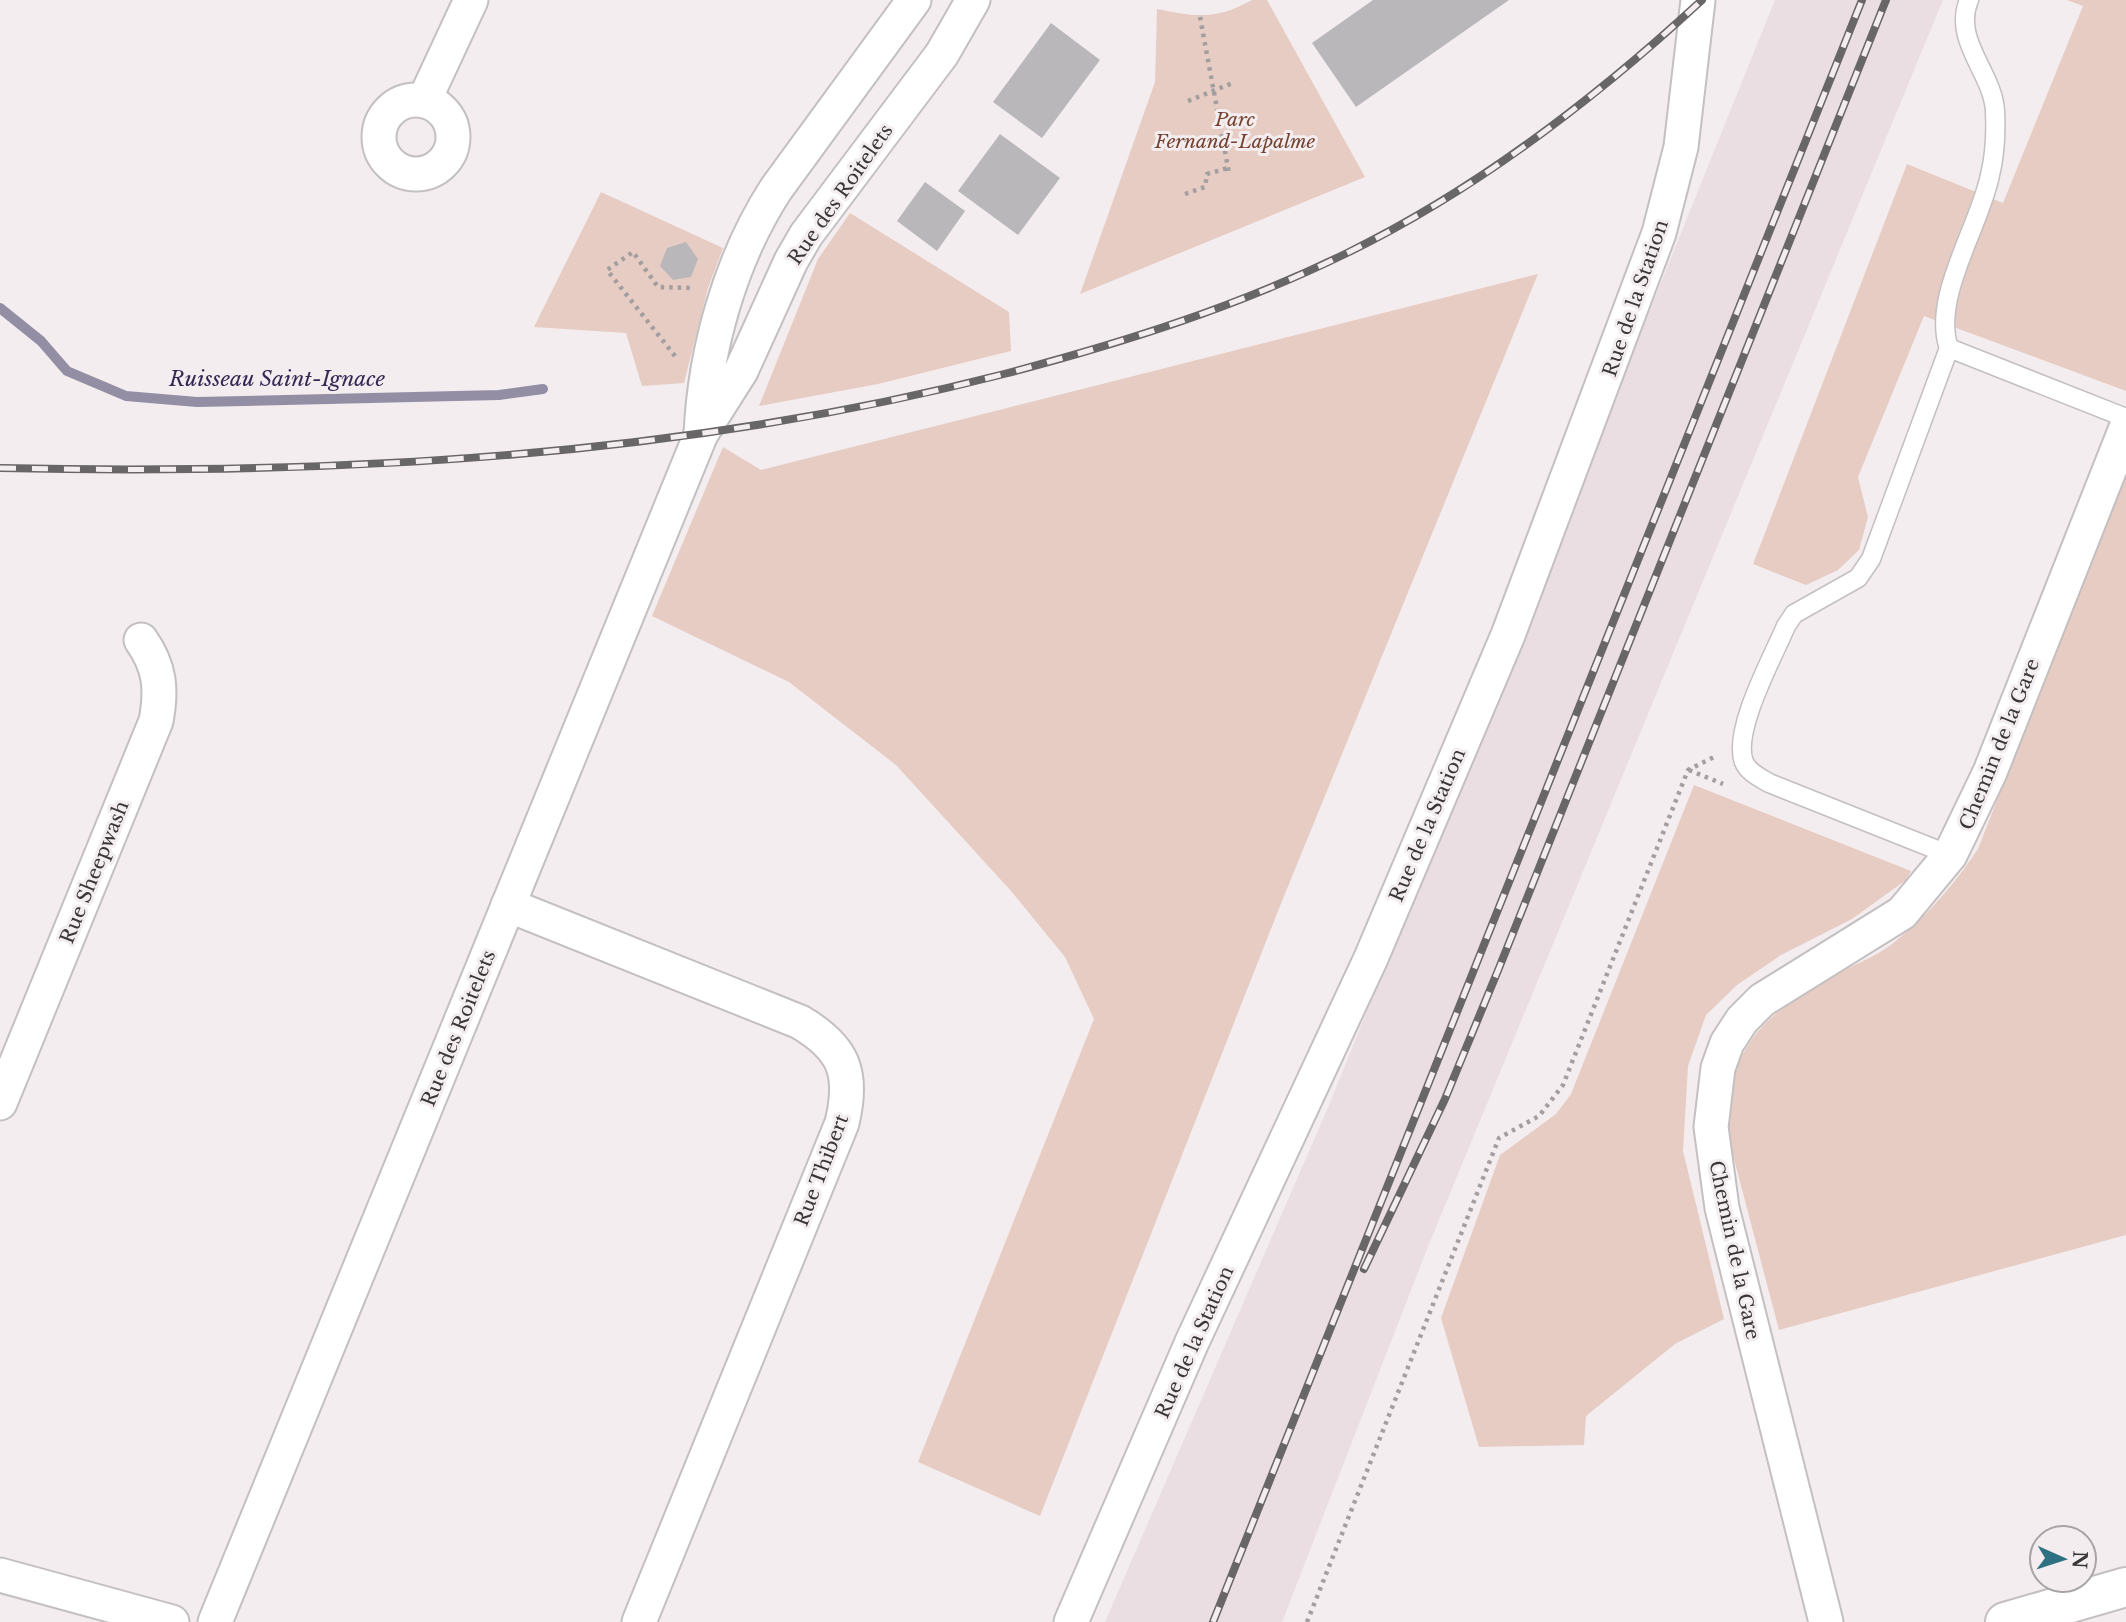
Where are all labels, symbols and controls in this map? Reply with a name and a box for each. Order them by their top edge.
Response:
park label: Parc Fernand-Lapalme [1154,108,1316,153]
street label: Rue des Roitelets [783,120,898,269]
street label: Rue de la Station [1598,217,1673,380]
water label: Ruisseau Saint-Ignace [168,366,386,392]
street label: Chemin de la Gare [1955,655,2044,833]
street label: Rue de la Station [1385,745,1470,905]
street label: Rue Sheepwash [55,797,134,947]
street label: Rue des Roitelets [417,947,500,1110]
street label: Rue Thibert [790,1110,854,1229]
street label: Chemin de la Gare [1704,1158,1765,1342]
street label: Rue de la Station [1151,1263,1238,1422]
north arrow [2028,1524,2098,1594]
text: N [2068,1550,2091,1570]

